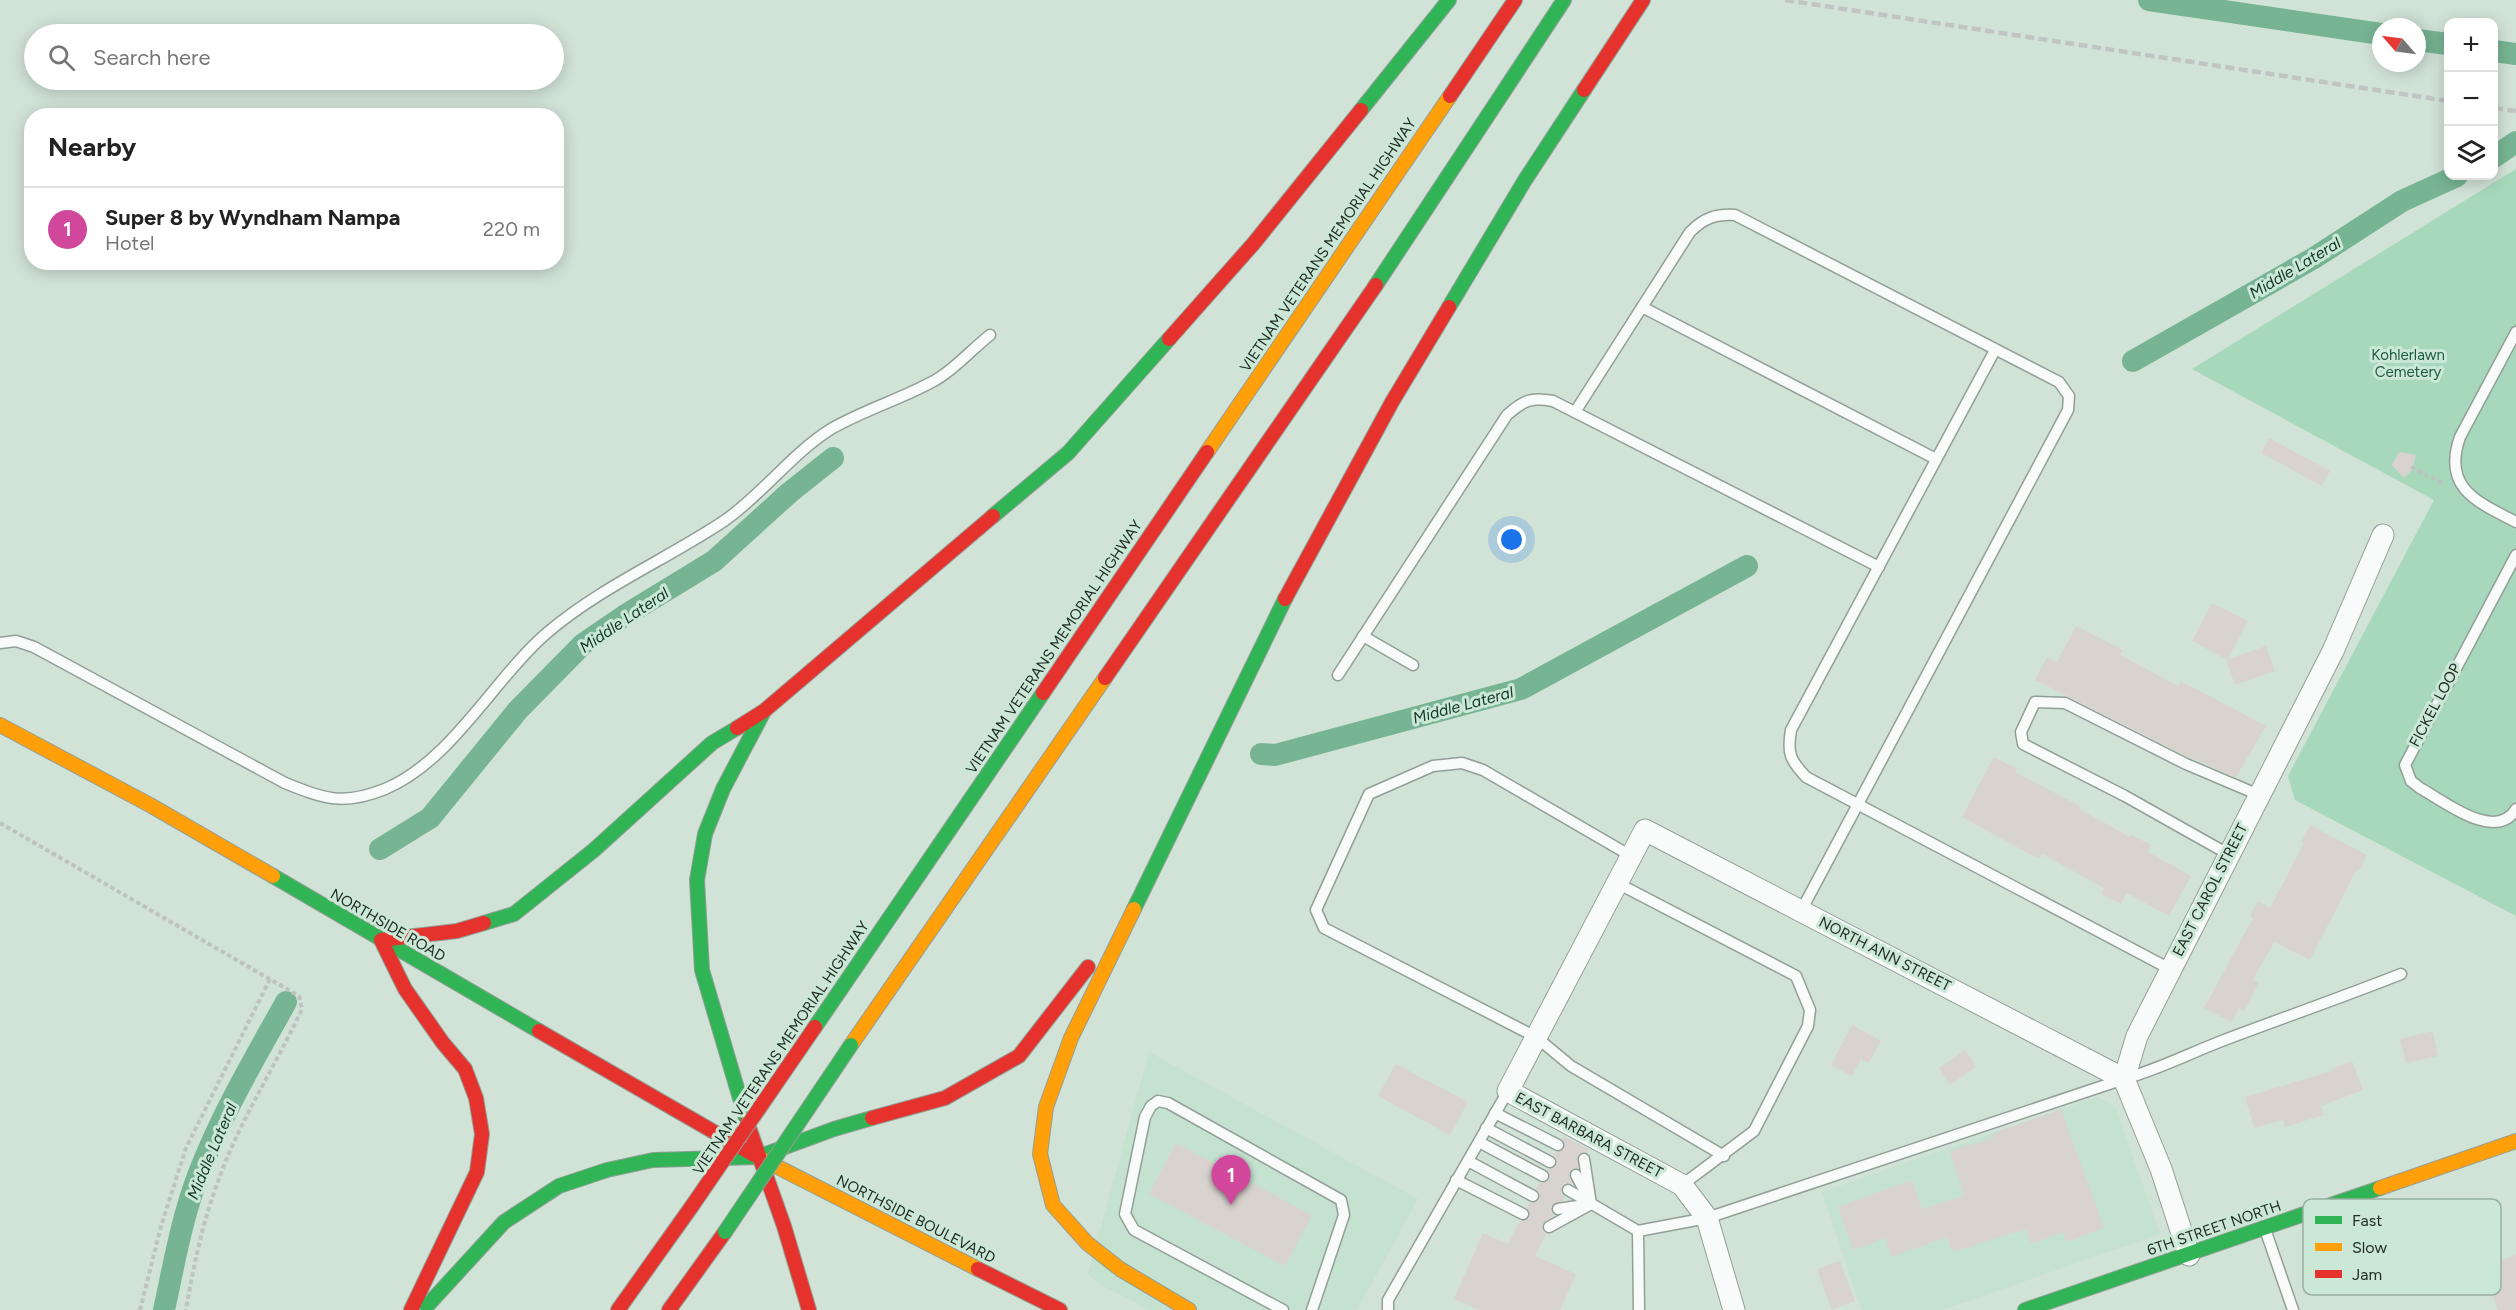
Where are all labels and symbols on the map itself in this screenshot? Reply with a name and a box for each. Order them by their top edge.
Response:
north arrow [2372,18,2426,72]
street label: VIETNAM VETERANS MEMORIAL HIGHWAY [1236,115,1420,375]
water label: Middle Lateral [2246,233,2345,303]
park label: Kohlerlawn Cemetery [2371,346,2445,381]
street label: VIETNAM VETERANS MEMORIAL HIGHWAY [962,517,1146,777]
your location [1497,525,1526,554]
water label: Middle Lateral [576,583,673,657]
street label: FICKEL LOOP [2405,660,2465,750]
water label: Middle Lateral [1411,682,1516,728]
street label: EAST CAROL STREET [2169,820,2252,959]
street label: NORTHSIDE ROAD [327,885,449,965]
street label: NORTH ANN STREET [1816,913,1955,995]
street label: VIETNAM VETERANS MEMORIAL HIGHWAY [689,918,873,1178]
street label: EAST BARBARA STREET [1512,1088,1666,1182]
water label: Middle Lateral [183,1099,241,1202]
pin: 1 [1212,1156,1250,1205]
street label: NORTHSIDE BOULEVARD [833,1171,999,1267]
street label: 6TH STREET NORTH [2145,1197,2283,1259]
legend [2303,1199,2501,1295]
text: Fast [2352,1211,2382,1230]
text: Slow [2352,1238,2387,1257]
text: Jam [2352,1265,2382,1284]

